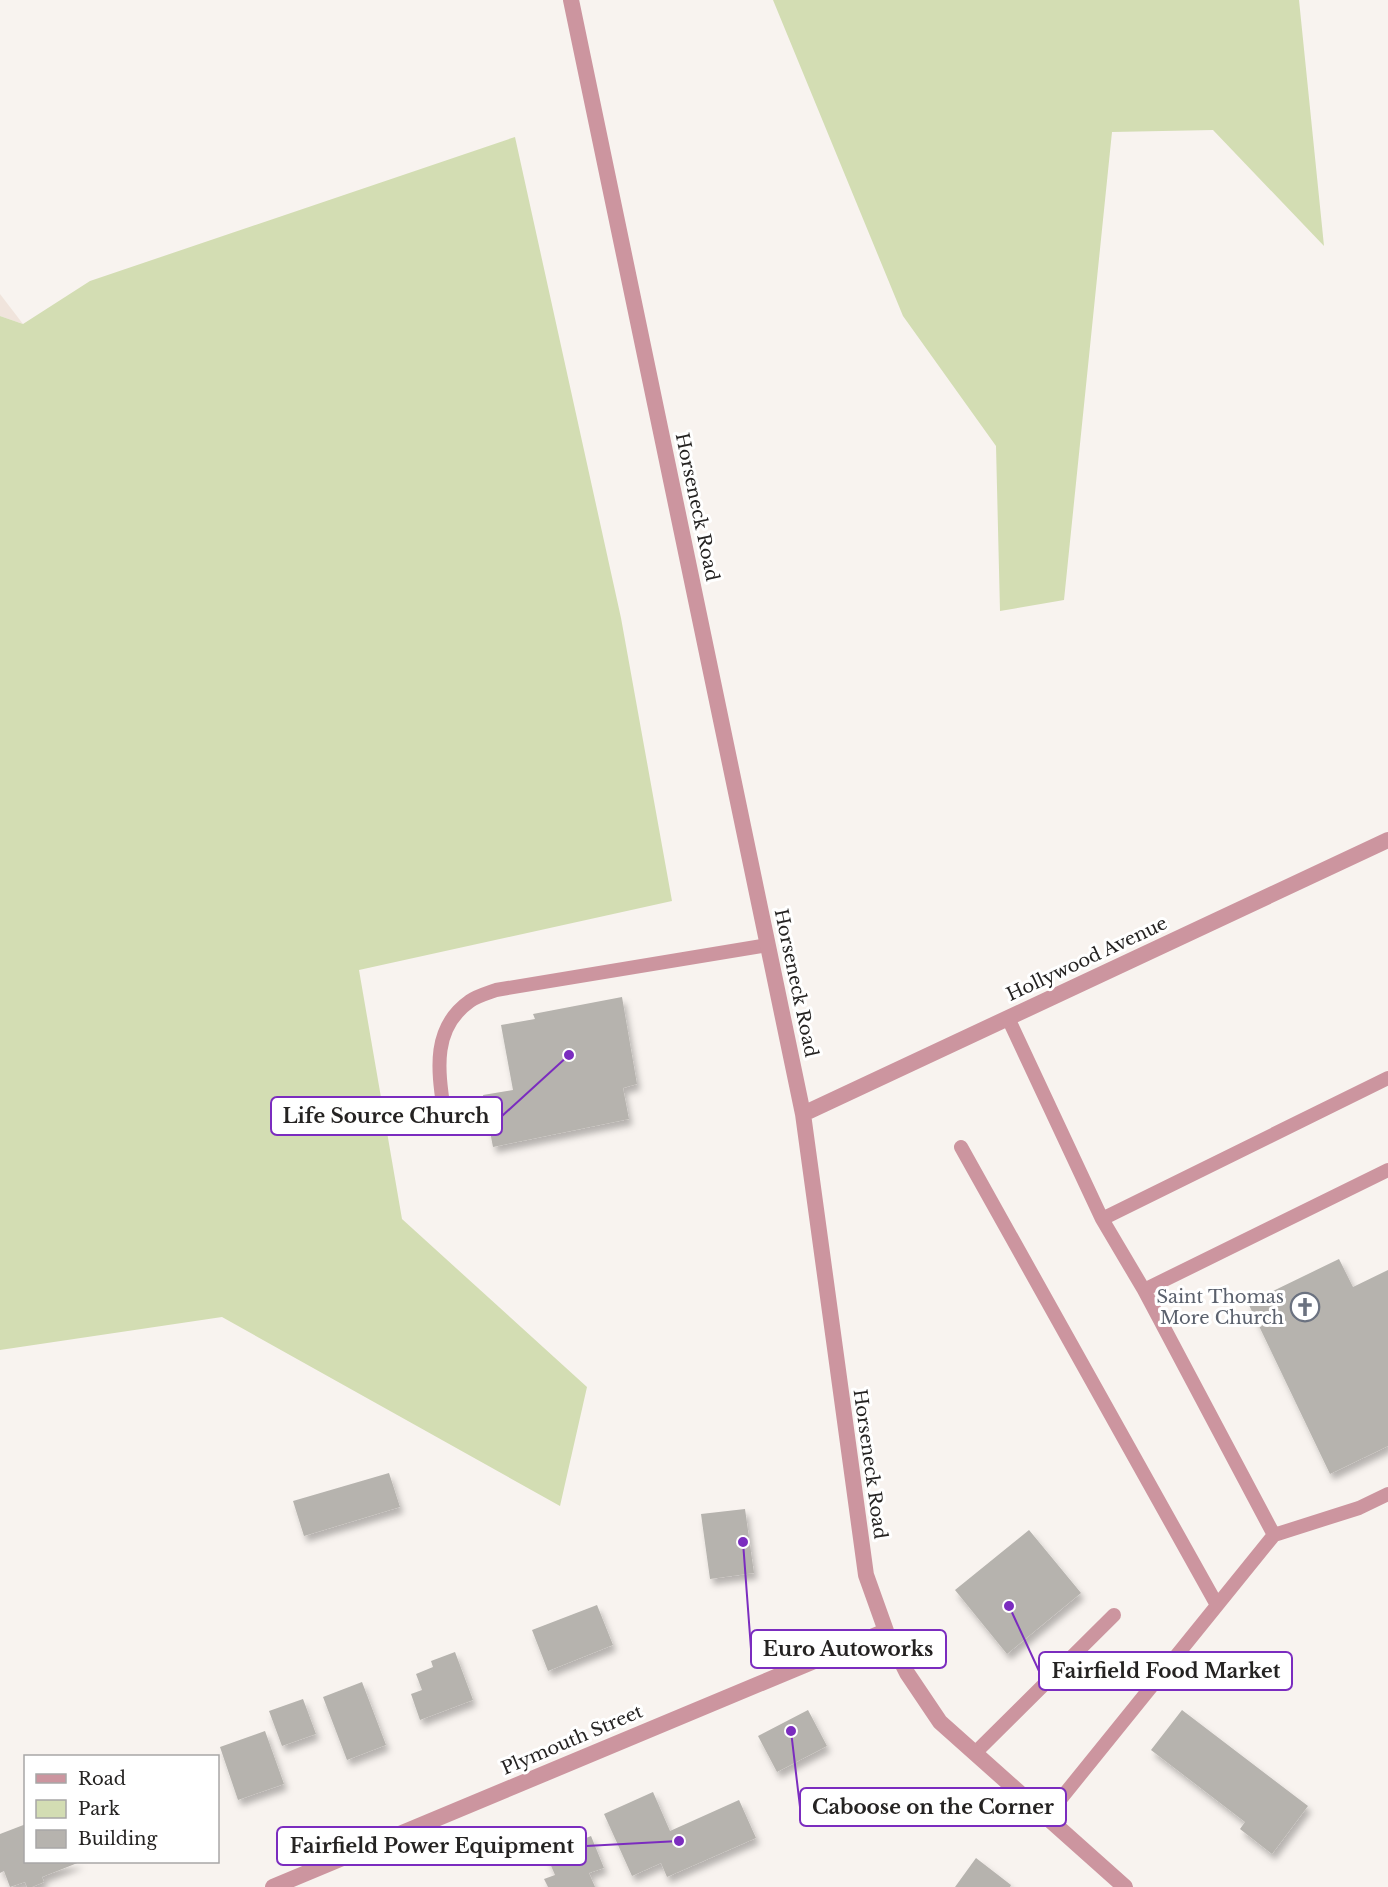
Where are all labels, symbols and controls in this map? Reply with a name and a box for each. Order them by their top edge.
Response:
street label: Horseneck Road [671,431,723,583]
street label: Horseneck Road [770,907,822,1059]
street label: Hollywood Avenue [1003,912,1171,1006]
callout: Life Source Church [271,1097,502,1135]
text: Life Source Church [282,1104,490,1128]
place label: Saint Thomas More Church [1156,1286,1284,1329]
church icon: Saint Thomas More Church [1289,1291,1321,1323]
street label: Horseneck Road [849,1388,891,1540]
callout: Euro Autoworks [751,1630,946,1668]
text: Euro Autoworks [763,1637,933,1661]
callout: Fairfield Food Market [1039,1652,1292,1690]
text: Fairfield Food Market [1052,1659,1281,1683]
street label: Plymouth Street [498,1700,646,1780]
legend [24,1755,219,1863]
text: Road [78,1768,126,1790]
callout: Caboose on the Corner [800,1788,1066,1826]
text: Caboose on the Corner [812,1795,1054,1819]
text: Park [78,1798,120,1820]
callout: Fairfield Power Equipment [277,1827,586,1865]
text: Building [78,1828,157,1850]
text: Fairfield Power Equipment [290,1834,575,1858]

